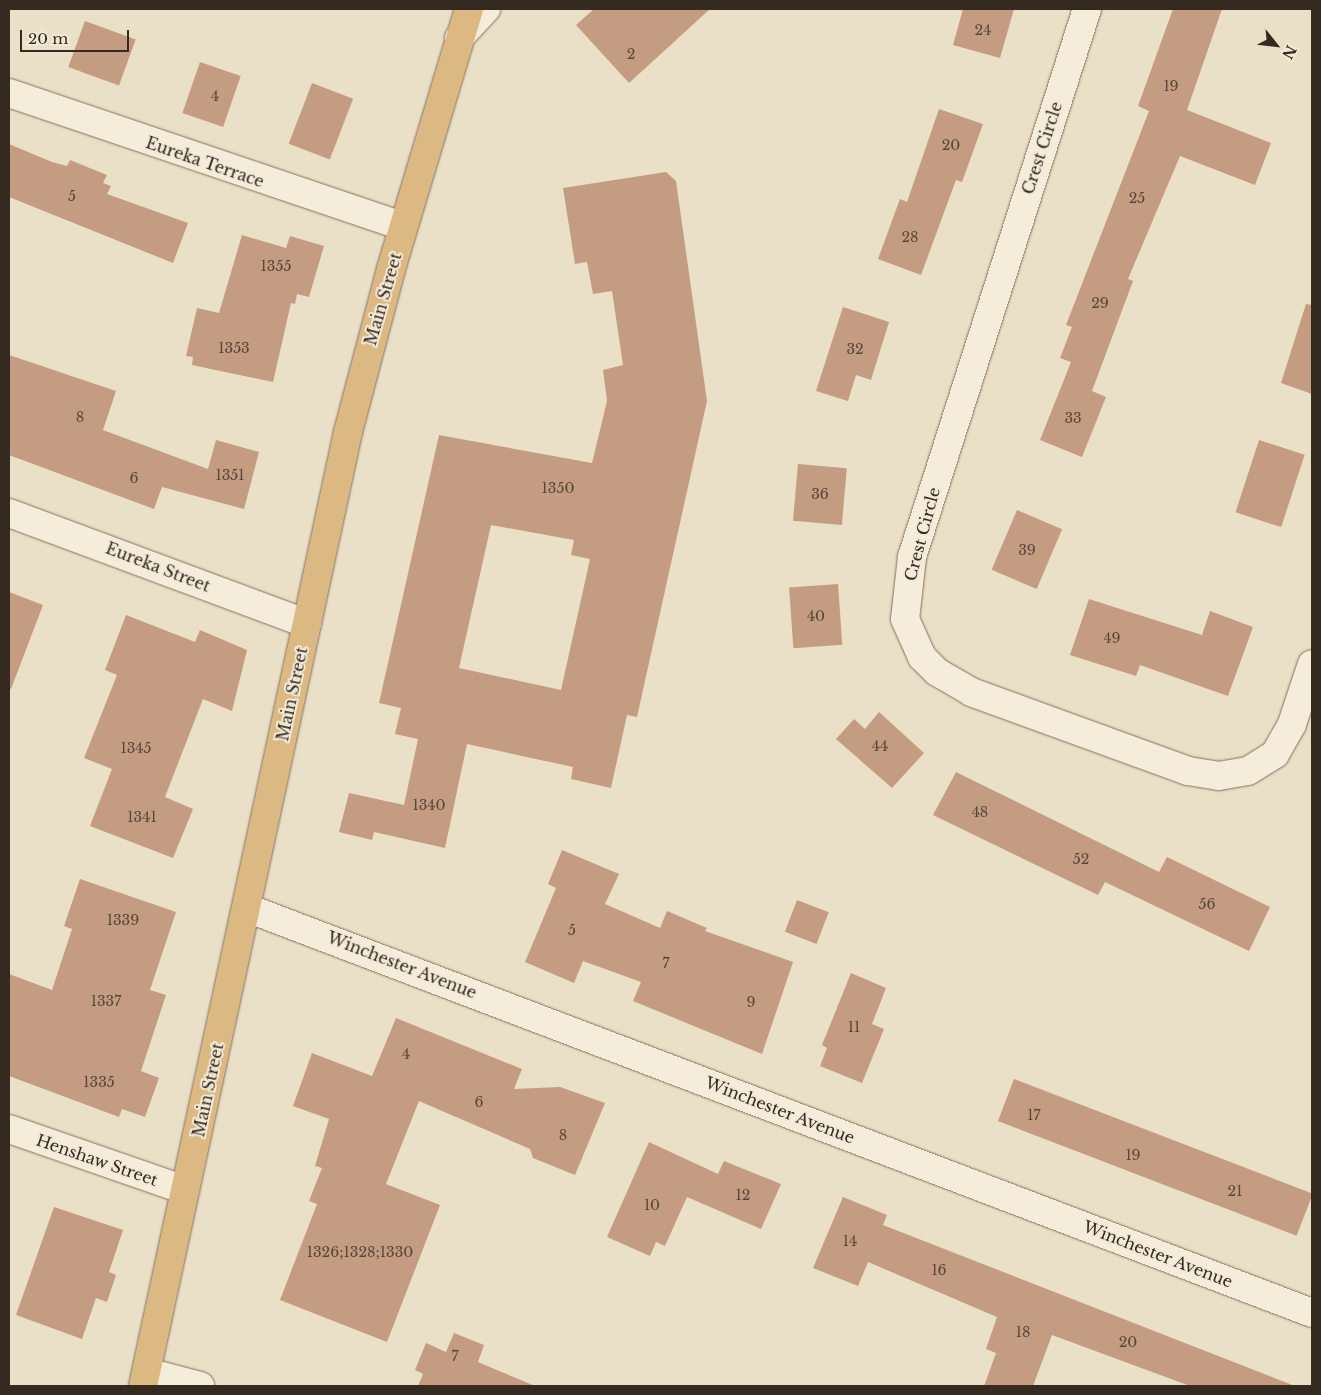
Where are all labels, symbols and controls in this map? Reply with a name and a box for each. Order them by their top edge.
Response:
scale bar [22,20,131,52]
north arrow [1251,20,1301,70]
house number: 24 [975,22,991,38]
text: 20 m [28,29,68,48]
text: N [1278,42,1300,62]
house number: 2 [627,46,635,62]
house number: 19 [1163,78,1179,94]
house number: 4 [211,88,219,104]
street label: Crest Circle [1018,99,1066,197]
street label: Eureka Terrace [143,133,267,191]
house number: 20 [942,137,960,153]
house number: 5 [68,188,76,204]
house number: 25 [1129,190,1145,206]
house number: 28 [901,229,919,245]
street label: Main Street [361,250,405,348]
house number: 1355 [261,258,291,274]
house number: 29 [1091,295,1109,311]
house number: 1353 [218,340,250,356]
house number: 32 [846,341,864,357]
house number: 8 [76,409,84,425]
house number: 33 [1064,410,1082,426]
house number: 1351 [215,467,245,483]
house number: 6 [129,470,139,486]
house number: 1350 [542,480,574,496]
street label: Crest Circle [900,485,944,583]
house number: 36 [811,486,829,502]
street label: Eureka Street [103,538,213,596]
house number: 39 [1018,542,1036,558]
house number: 40 [807,608,825,624]
house number: 49 [1103,630,1121,646]
street label: Main Street [273,645,311,743]
house number: 44 [872,738,888,754]
house number: 1345 [120,740,152,756]
house number: 1340 [412,797,446,813]
house number: 48 [972,804,988,820]
house number: 1341 [127,809,157,825]
house number: 52 [1073,851,1089,867]
house number: 56 [1199,896,1215,912]
house number: 1339 [107,912,139,928]
house number: 5 [568,922,576,938]
street label: Winchester Avenue [324,927,480,1003]
house number: 7 [662,955,670,971]
house number: 1337 [91,993,121,1009]
house number: 9 [746,994,756,1010]
house number: 11 [848,1019,860,1035]
street label: Main Street [189,1041,227,1139]
house number: 4 [402,1046,410,1062]
street label: Winchester Avenue [702,1072,858,1148]
house number: 1335 [83,1074,115,1090]
house number: 6 [474,1094,484,1110]
house number: 17 [1027,1107,1041,1123]
house number: 8 [559,1127,567,1143]
street label: Henshaw Street [33,1130,161,1190]
house number: 19 [1125,1147,1141,1163]
house number: 21 [1228,1183,1242,1199]
house number: 12 [736,1187,750,1203]
house number: 10 [644,1197,660,1213]
street label: Winchester Avenue [1080,1216,1236,1292]
house number: 14 [843,1233,857,1249]
house number: 1326;1328;1330 [307,1244,413,1260]
house number: 16 [931,1262,947,1278]
house number: 18 [1016,1324,1030,1340]
house number: 20 [1119,1334,1137,1350]
house number: 7 [451,1348,459,1364]

